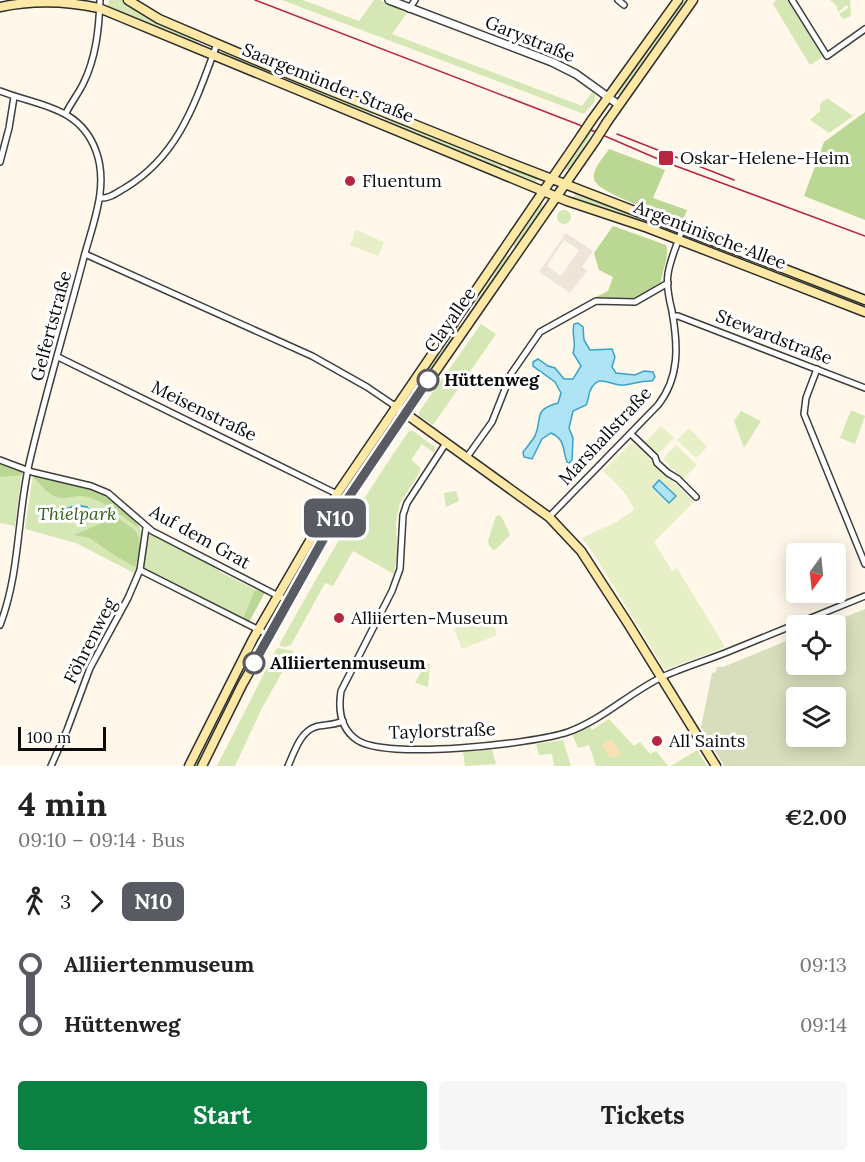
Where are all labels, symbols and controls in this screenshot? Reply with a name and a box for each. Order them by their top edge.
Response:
street label: Garystraße [482,10,579,67]
street label: Saargemünder Straße [239,38,418,128]
place label: Oskar-Helene-Heim [680,146,850,169]
marker: Oskar-Helene-Heim [657,149,675,167]
place label: Fluentum [362,169,442,192]
marker: Fluentum [343,174,357,188]
street label: Argentinische Allee [630,195,790,274]
street label: Gelfertstraße [25,268,76,384]
street label: Clayallee [419,282,481,357]
street label: Stewardstraße [713,304,836,369]
place label: Hüttenweg [444,368,540,391]
marker: Hüttenweg [417,369,439,391]
street label: Meisenstraße [148,375,261,446]
street label: Marshallstraße [553,382,656,490]
line badge: N10 [300,498,370,538]
street label: Auf dem Grat [145,499,255,574]
park label: Thielpark [38,502,116,525]
text: N10 [316,505,354,532]
north arrow [786,543,846,603]
map controls [786,543,846,747]
street label: Föhrenweg [58,593,121,687]
place label: Alliierten-Museum [350,606,508,629]
marker: Alliierten-Museum [332,611,346,625]
button: locate [786,615,846,675]
place label: Alliiertenmuseum [270,651,426,674]
marker: Alliiertenmuseum [243,652,265,674]
button: layers [786,687,846,747]
street label: Taylorstraße [388,717,496,744]
scale bar [18,724,106,752]
text: 100 m [27,727,71,747]
place label: All Saints [668,729,745,752]
marker: All Saints [650,734,664,748]
text: 4 min [18,783,107,825]
text: €2.00 [785,803,847,831]
text: 09:10 – 09:14 · Bus [18,827,185,852]
icon: walk [18,885,51,918]
icon: forward [80,885,113,918]
text: N10 [134,888,172,915]
text: 3 [60,889,71,914]
text: Alliiertenmuseum [64,950,254,978]
text: 09:13 [800,952,847,977]
text: Hüttenweg [64,1010,180,1038]
text: 09:14 [800,1012,847,1037]
button: Start [18,1081,427,1150]
button: Tickets [439,1081,847,1150]

